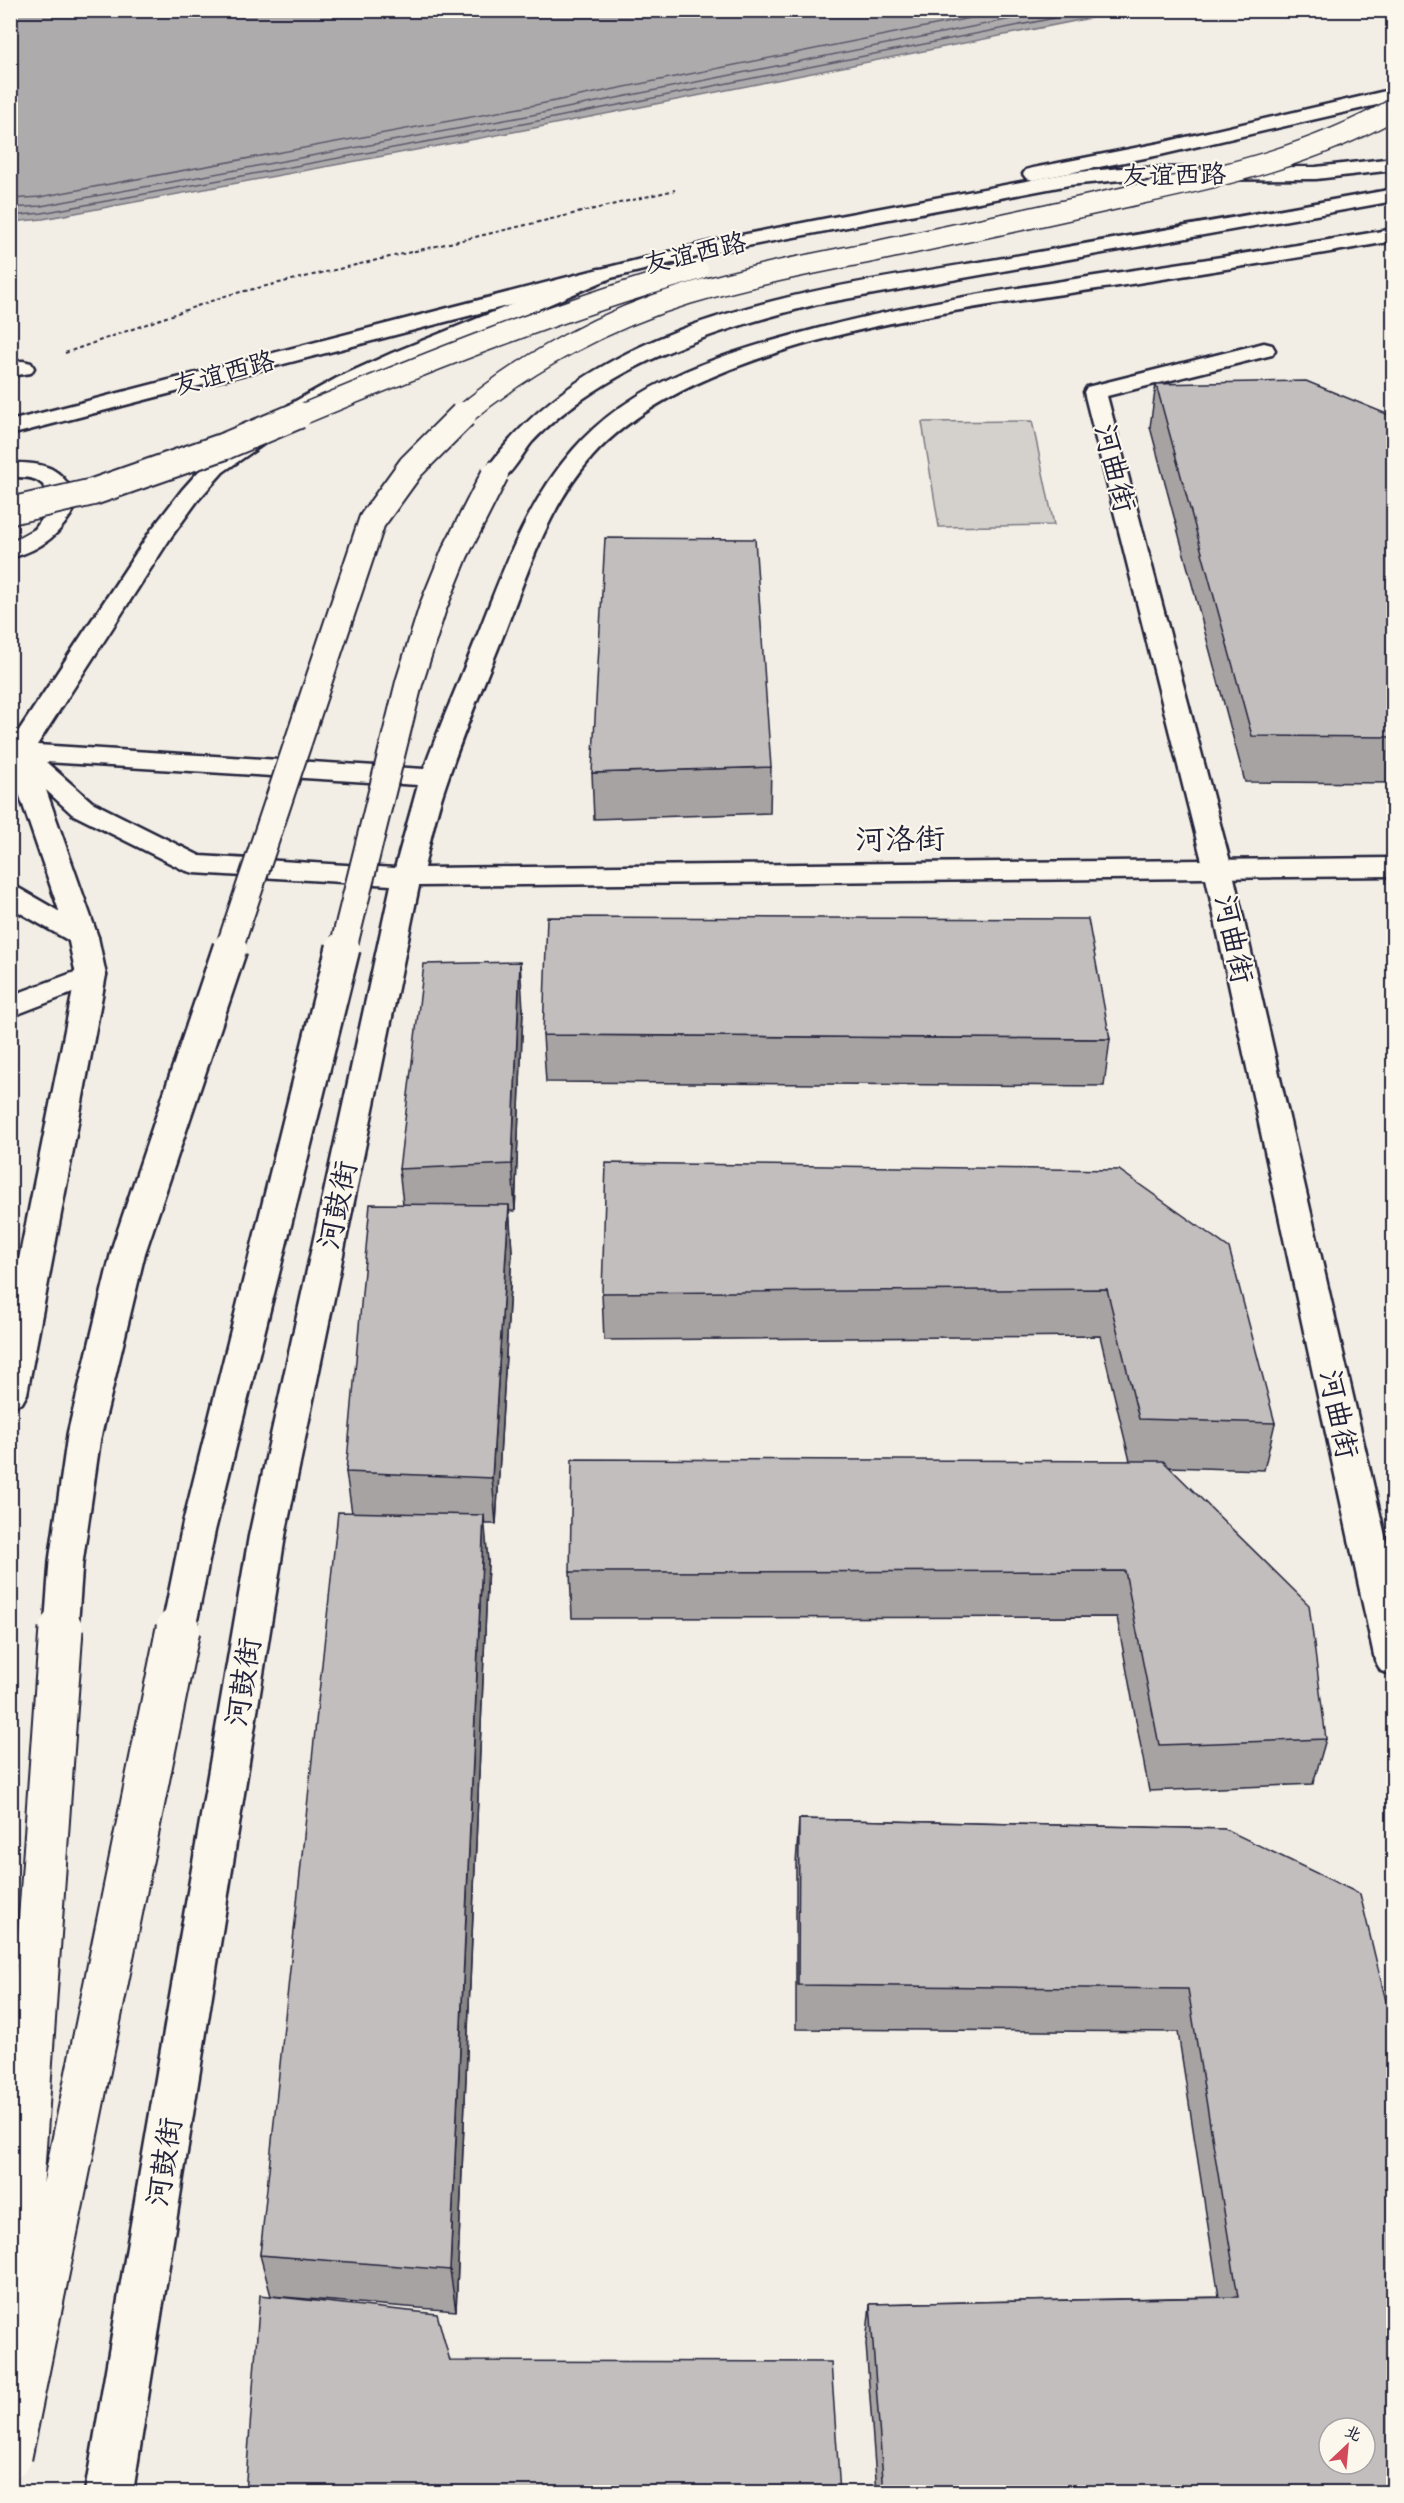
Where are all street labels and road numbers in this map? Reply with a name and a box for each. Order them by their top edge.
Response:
street label: 友谊西路 [1122,158,1226,192]
street label: 友谊西路 [641,225,749,281]
street label: 友谊西路 [169,344,279,402]
street label: 河曲街 [1086,420,1144,516]
street label: 河洛街 [855,819,945,859]
street label: 河曲街 [1206,891,1262,987]
street label: 河鼓街 [309,1157,365,1253]
street label: 河曲街 [1311,1366,1367,1462]
street label: 河鼓街 [217,1635,269,1729]
street label: 河鼓街 [138,2115,190,2209]

